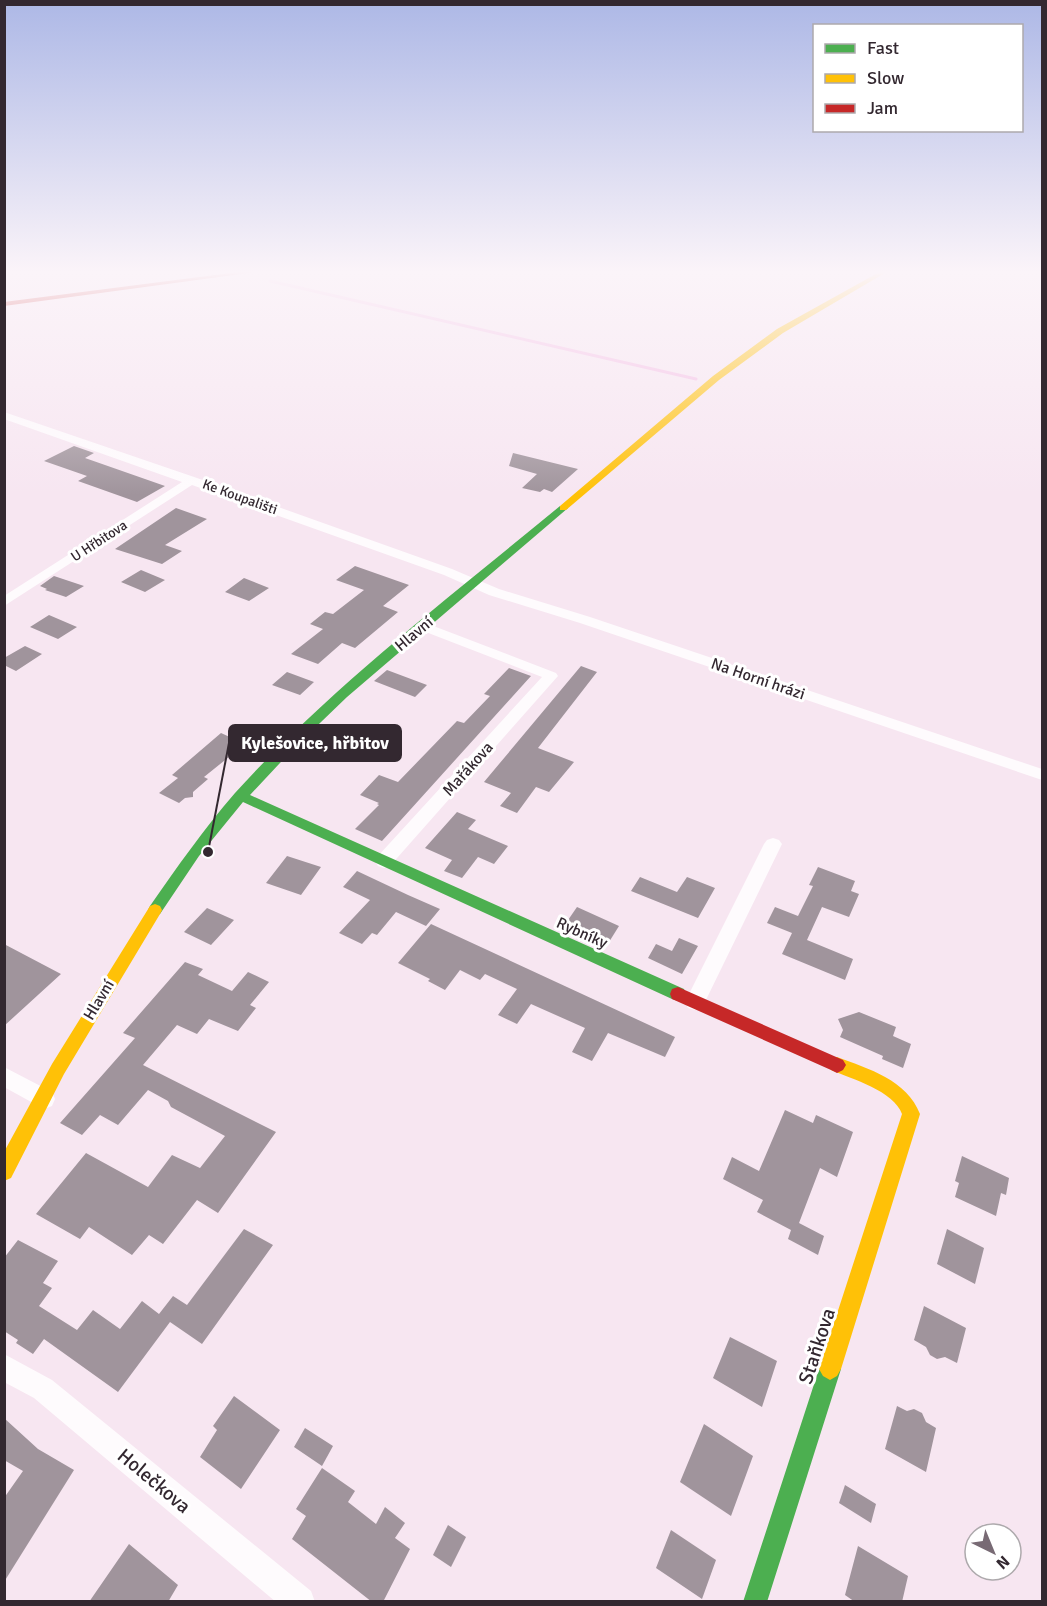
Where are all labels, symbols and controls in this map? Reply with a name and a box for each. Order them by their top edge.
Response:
legend [813,24,1023,132]
text: Fast [867,37,899,59]
text: Slow [867,67,904,89]
text: Jam [867,97,898,119]
street label: Ke Koupališti [200,476,280,518]
street label: U Hřbitova [68,517,130,565]
street label: Hlavní [391,612,438,656]
street label: Na Horní hrázi [708,654,808,704]
callout: Kylešovice, hřbitov [229,725,401,761]
text: Kylešovice, hřbitov [241,732,389,754]
street label: Mařákova [438,738,498,800]
street label: Rybníky [553,913,611,953]
street label: Hlavní [79,976,119,1024]
street label: Staňkova [793,1305,841,1387]
street label: Holečkova [112,1443,196,1519]
north arrow [963,1522,1023,1582]
text: N [992,1551,1013,1573]

